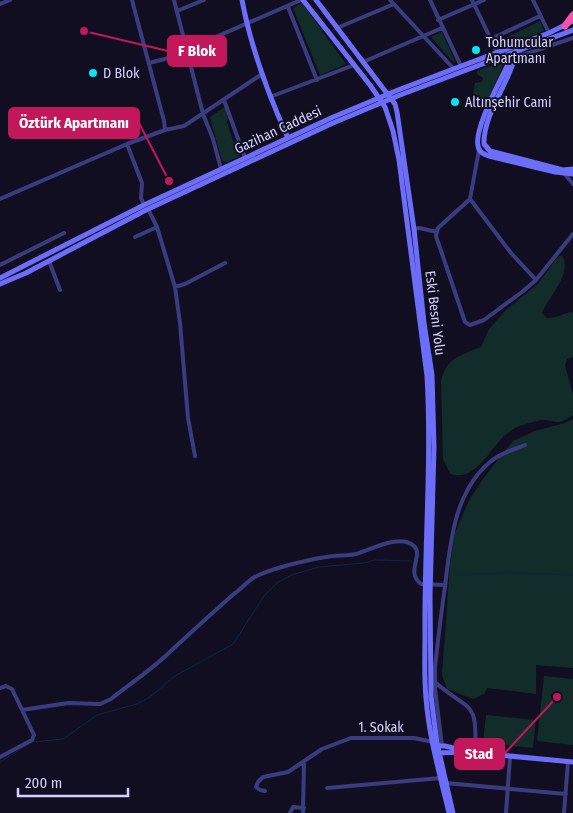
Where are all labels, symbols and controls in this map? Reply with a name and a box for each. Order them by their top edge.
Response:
place label: Tohumcular Apartmanı [486,34,553,67]
callout: F Blok [168,36,226,66]
text: F Blok [178,42,216,60]
marker: Tohumcular Apartmanı [470,44,482,56]
place label: D Blok [103,65,140,82]
marker: D Blok [87,67,99,79]
place label: Altınşehir Cami [465,94,552,111]
marker: Altınşehir Cami [449,96,461,108]
street label: Gazihan Caddesi [232,102,324,158]
callout: Öztürk Apartmanı [9,108,139,138]
text: Öztürk Apartmanı [19,114,129,132]
street label: Eski Besni Yolu [421,270,449,356]
street label: 1. Sokak [358,719,404,736]
callout: Stad [455,739,504,769]
text: Stad [465,745,493,763]
scale bar [18,766,128,798]
text: 200 m [25,774,62,792]

